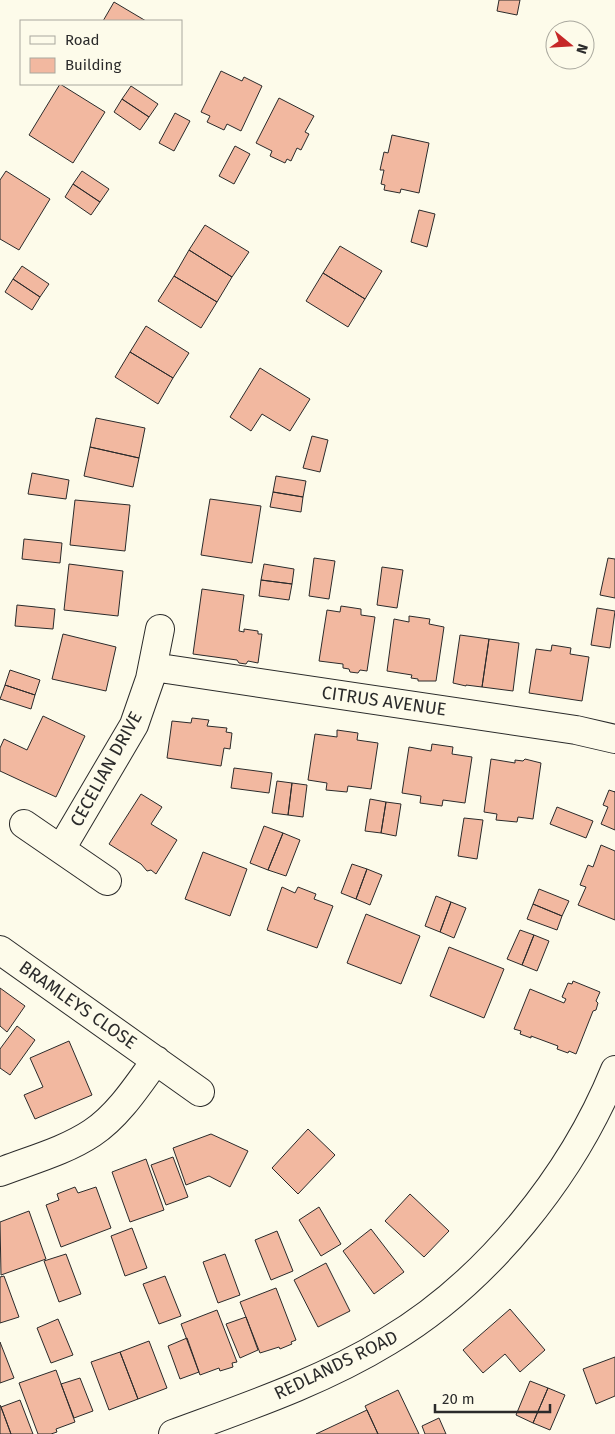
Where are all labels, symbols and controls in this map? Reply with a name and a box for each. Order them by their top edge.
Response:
legend [20,20,182,85]
north arrow [545,20,595,70]
text: Road [65,31,100,49]
text: N [572,42,591,56]
text: Building [65,56,121,74]
street label: CITRUS AVENUE [320,681,448,721]
street label: CECELIAN DRIVE [65,708,147,830]
street label: BRAMLEYS CLOSE [15,956,141,1054]
street label: REDLANDS ROAD [271,1326,401,1404]
scale bar [435,1382,550,1414]
text: 20 m [442,1390,475,1408]

